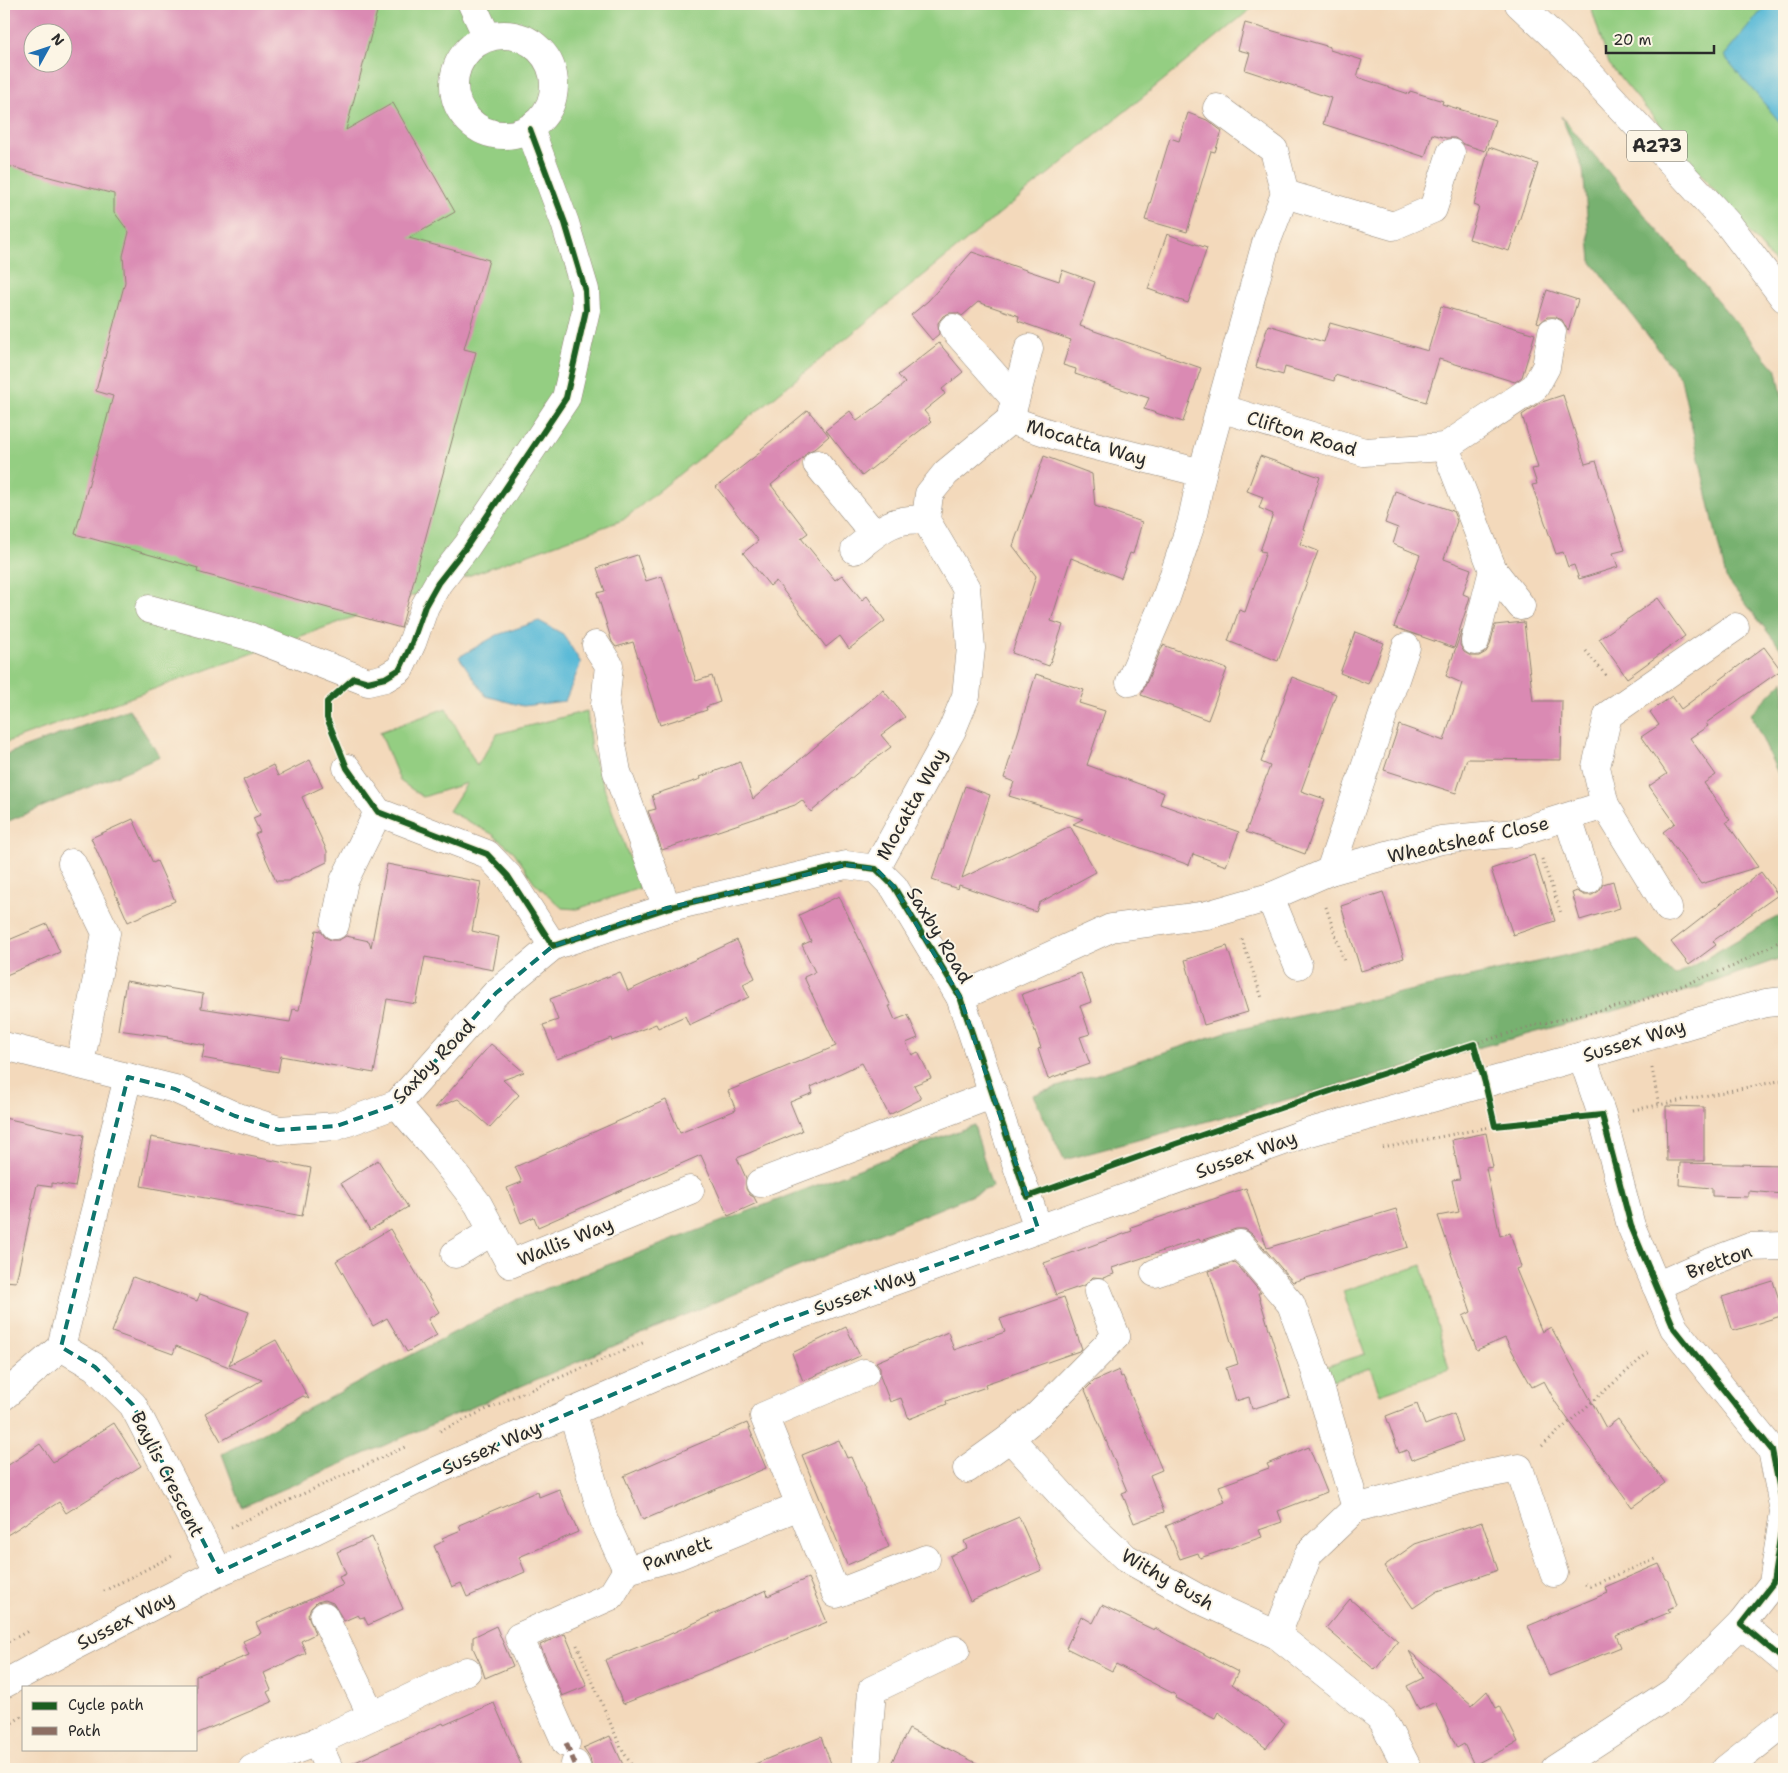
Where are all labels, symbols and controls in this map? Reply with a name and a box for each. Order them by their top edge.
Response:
north arrow [22,22,72,72]
scale bar [1606,22,1713,54]
text: N [47,30,68,50]
text: 20 m [1613,30,1652,50]
road number: A273 [1627,130,1687,162]
street label: Clifton Road [1244,405,1360,462]
street label: Mocatta Way [1024,413,1150,472]
street label: Mocatta Way [870,744,953,865]
street label: Wheatsheaf Close [1385,810,1551,869]
street label: Saxby Road [901,882,978,988]
street label: Sussex Way [1580,1013,1688,1068]
street label: Saxby Road [387,1014,480,1109]
street label: Sussex Way [1192,1125,1300,1184]
street label: Wallis Way [514,1211,617,1272]
street label: Bretton [1683,1238,1756,1285]
street label: Sussex Way [810,1262,918,1321]
street label: Baylis Crescent [125,1407,210,1541]
street label: Sussex Way [438,1414,545,1480]
street label: Pannett [639,1530,715,1577]
street label: Withy Bush [1117,1543,1219,1616]
street label: Sussex Way [72,1585,178,1656]
legend [22,1686,198,1750]
text: Cycle path [68,1695,144,1715]
text: Path [68,1721,101,1741]

